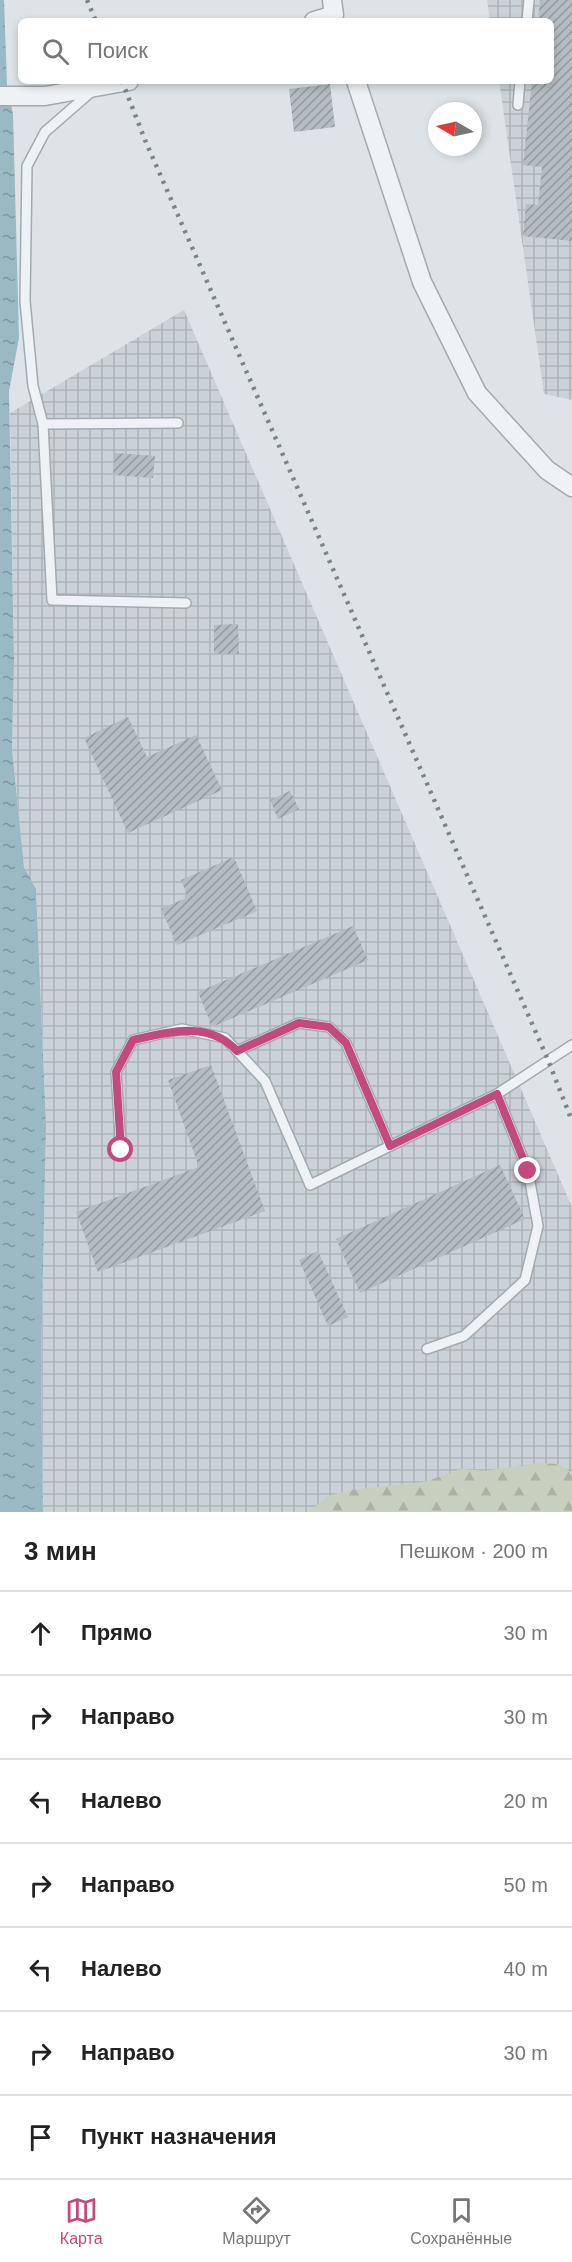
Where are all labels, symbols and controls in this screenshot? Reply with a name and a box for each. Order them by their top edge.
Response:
search box [18,18,554,84]
icon: search [39,35,72,68]
text: Поиск [87,38,148,63]
north arrow [428,102,482,156]
route start [107,1136,133,1162]
route end [514,1157,540,1183]
text: 3 мин [24,1536,97,1566]
text: Пешком · 200 m [399,1540,548,1562]
icon: ahead [24,1617,57,1650]
text: Прямо [81,1620,152,1645]
text: 30 m [504,1622,548,1644]
icon: right [24,1701,57,1734]
text: Направо [81,1704,175,1729]
text: 30 m [504,1706,548,1728]
icon: left [24,1785,57,1818]
text: Налево [81,1788,162,1813]
text: 20 m [504,1790,548,1812]
icon: right [24,1869,57,1902]
text: Направо [81,1872,175,1897]
text: 50 m [504,1874,548,1896]
icon: left [24,1953,57,1986]
text: Налево [81,1956,162,1981]
text: 40 m [504,1958,548,1980]
icon: right [24,2037,57,2070]
text: Направо [81,2040,175,2065]
text: 30 m [504,2042,548,2064]
icon: arrive [24,2121,57,2154]
text: Пункт назначения [81,2124,277,2149]
tab: Карта [60,2194,103,2248]
tab: Маршрут [222,2194,291,2248]
tab: Сохранённые [410,2194,512,2248]

